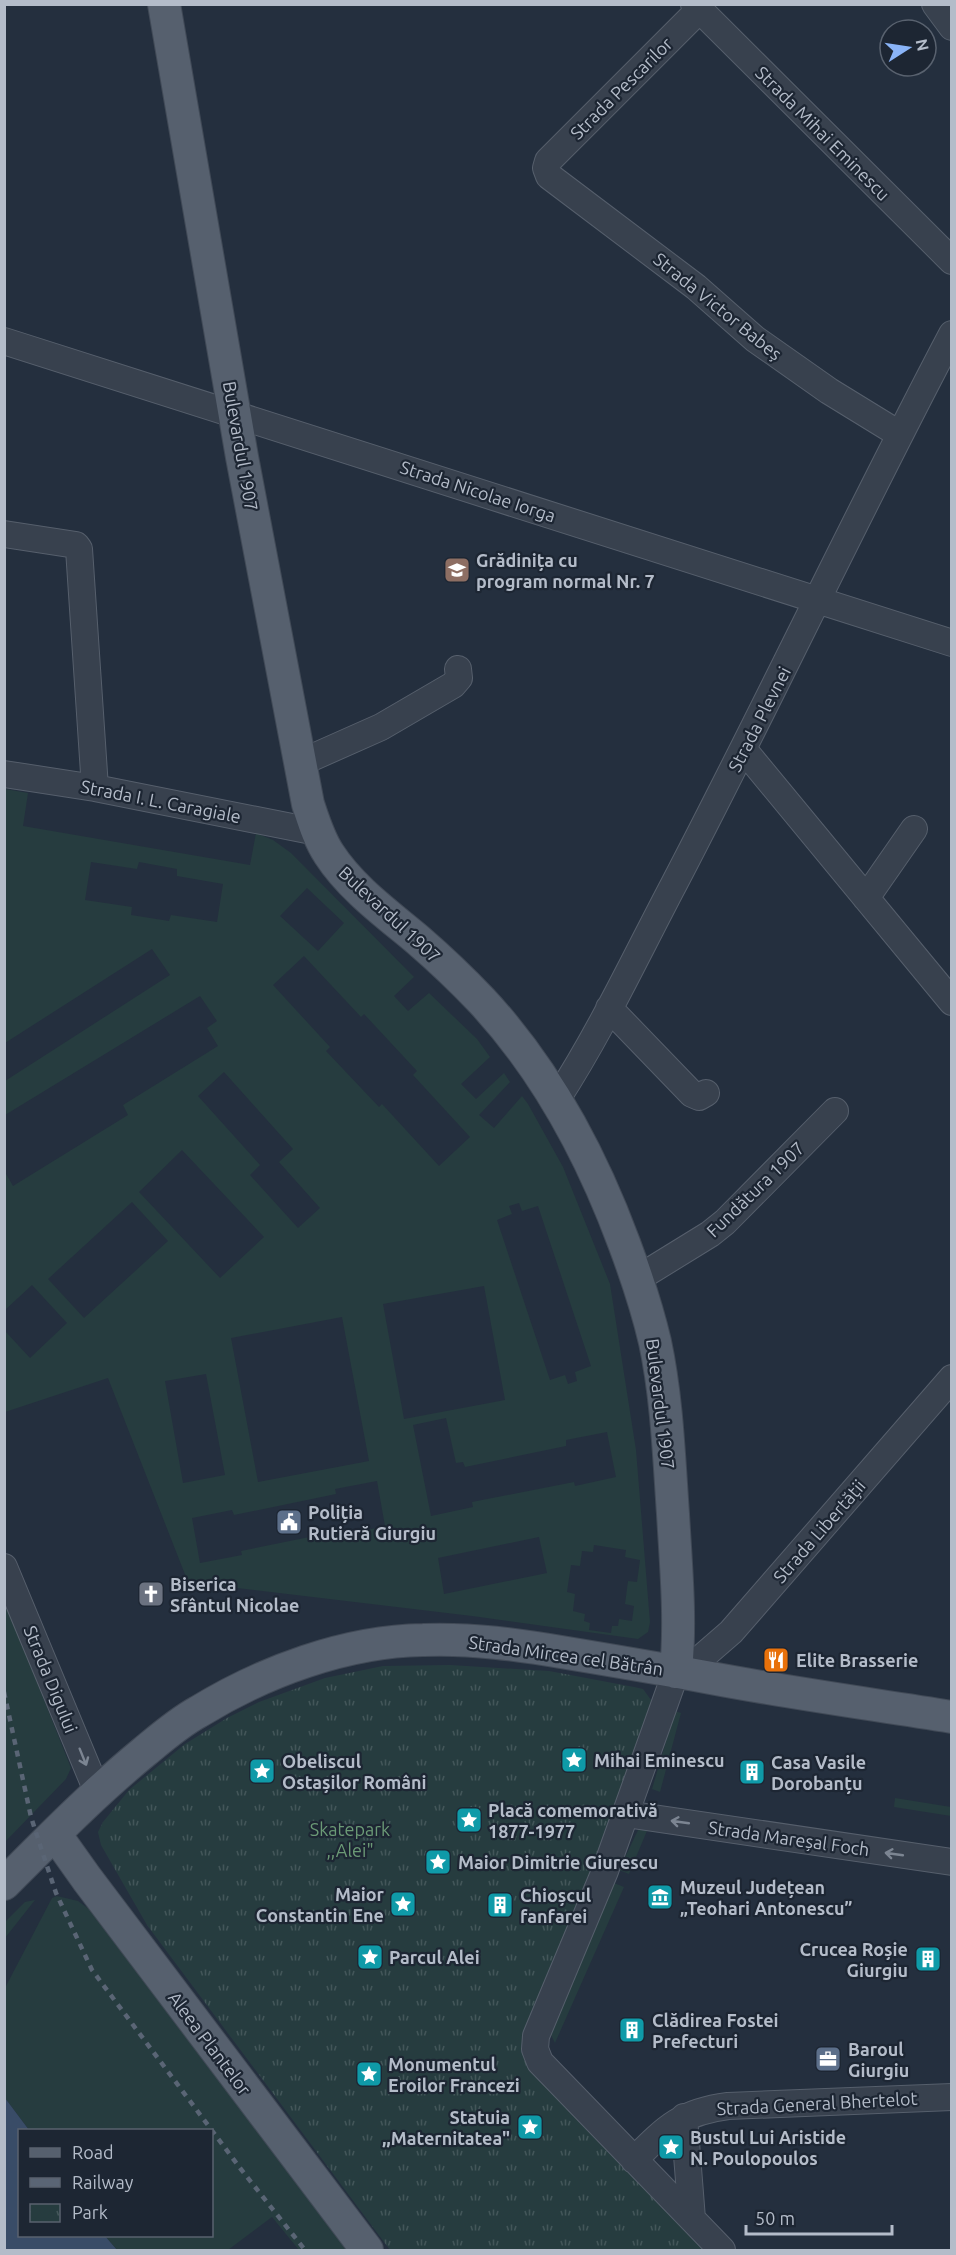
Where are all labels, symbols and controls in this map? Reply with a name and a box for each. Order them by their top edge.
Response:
north arrow [878,18,938,78]
street label: Strada Pescarilor [566,33,676,143]
text: N [913,37,933,53]
street label: Strada Mihai Eminescu [752,62,894,204]
street label: Strada Victor Babeș [650,248,786,364]
street label: Bulevardul 1907 [220,380,262,512]
street label: Strada Nicolae Iorga [398,456,558,526]
place label: Grădinița cu program normal Nr. 7 [476,550,655,591]
school or university icon: Grădinița cu program normal Nr. 7 [442,555,472,585]
street label: Strada Plevnei [724,663,794,775]
street label: Strada I. L. Caragiale [79,776,243,826]
street label: Bulevardul 1907 [335,862,445,966]
street label: Fundătura 1907 [702,1137,808,1241]
street label: Bulevardul 1907 [643,1338,679,1470]
street label: Strada Libertății [769,1476,869,1586]
place label: Poliția Rutieră Giurgiu [308,1502,436,1543]
public building icon: Poliția Rutieră Giurgiu [274,1507,304,1537]
place label: Biserica Sfântul Nicolae [170,1574,299,1615]
church icon: Biserica Sfântul Nicolae [136,1579,166,1609]
street label: Strada Digului [20,1623,82,1735]
street label: Strada Mircea cel Bătrân [468,1631,664,1679]
restaurant icon: Elite Brasserie [761,1645,791,1675]
place label: Elite Brasserie [796,1650,918,1670]
place icon: Mihai Eminescu [559,1745,589,1775]
one-way arrow [78,1748,89,1766]
place label: Mihai Eminescu [594,1750,725,1770]
place label: Obeliscul Ostașilor Români [282,1751,427,1793]
place label: Casa Vasile Dorobanțu [771,1752,866,1794]
place icon: Obeliscul Ostașilor Români [247,1756,277,1786]
building icon: Casa Vasile Dorobanțu [737,1757,767,1787]
place label: Placă comemorativă 1877-1977 [488,1800,658,1841]
place icon: Placă comemorativă 1877-1977 [454,1805,484,1835]
one-way arrow [671,1816,690,1827]
street label: Strada Mareșal Foch [707,1817,871,1859]
park label: Skatepark ,,Alei" [310,1819,390,1860]
place icon: Maior Dimitrie Giurescu [423,1847,453,1877]
one-way arrow [884,1848,904,1859]
place label: Maior Dimitrie Giurescu [458,1852,658,1872]
place label: Muzeul Județean „Teohari Antonescu” [680,1877,852,1918]
museum icon: Muzeul Județean „Teohari Antonescu” [645,1882,675,1912]
place label: Maior Constantin Ene [256,1884,385,1925]
place label: Chioșcul fanfarei [520,1885,592,1926]
place icon: Maior Constantin Ene [388,1889,418,1919]
building icon: Chioșcul fanfarei [485,1890,515,1920]
place label: Crucea Roșie Giurgiu [800,1939,908,1980]
place icon: Parcul Alei [355,1942,385,1972]
building icon: Crucea Roșie Giurgiu [913,1944,943,1974]
place label: Parcul Alei [389,1947,480,1967]
street label: Aleea Plantelor [165,1988,255,2099]
place label: Clădirea Fostei Prefecturi [652,2010,779,2051]
building icon: Clădirea Fostei Prefecturi [617,2015,647,2045]
place label: Baroul Giurgiu [848,2039,909,2080]
office icon: Baroul Giurgiu [813,2044,843,2074]
place label: Monumentul Eroilor Francezi [388,2054,520,2095]
place icon: Monumentul Eroilor Francezi [354,2059,384,2089]
street label: Strada General Bhertelot [716,2088,918,2118]
place label: Statuia ,,Maternitatea" [382,2107,510,2148]
place icon: Statuia ,,Maternitatea" [515,2112,545,2142]
place label: Bustul Lui Aristide N. Poulopoulos [690,2127,846,2168]
legend [18,2129,213,2237]
place icon: Bustul Lui Aristide N. Poulopoulos [656,2132,686,2162]
text: Road [72,2142,114,2162]
text: Railway [72,2172,134,2192]
scale bar [746,2198,892,2236]
text: Park [72,2202,108,2222]
text: 50 m [755,2208,795,2228]

